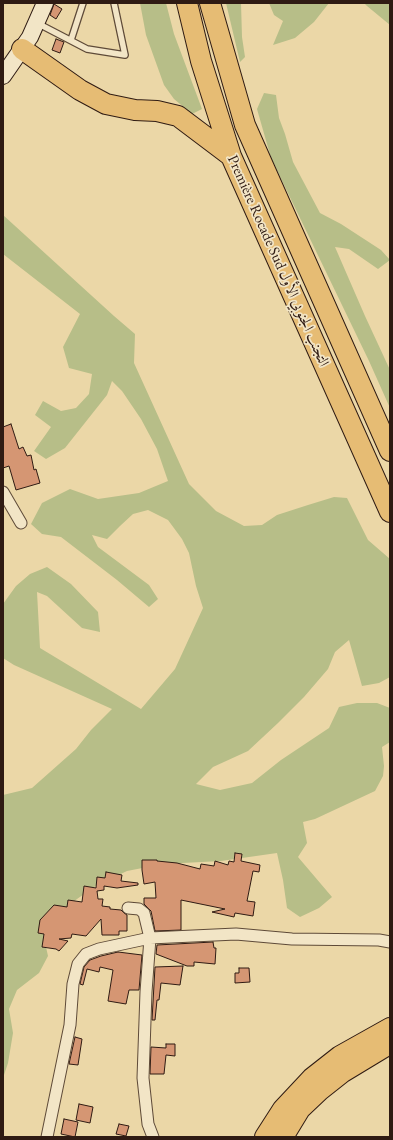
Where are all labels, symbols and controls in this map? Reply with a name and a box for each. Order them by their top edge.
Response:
street label: Première Rocade Sud التجنب الجنوبي الأول [223,153,333,369]

